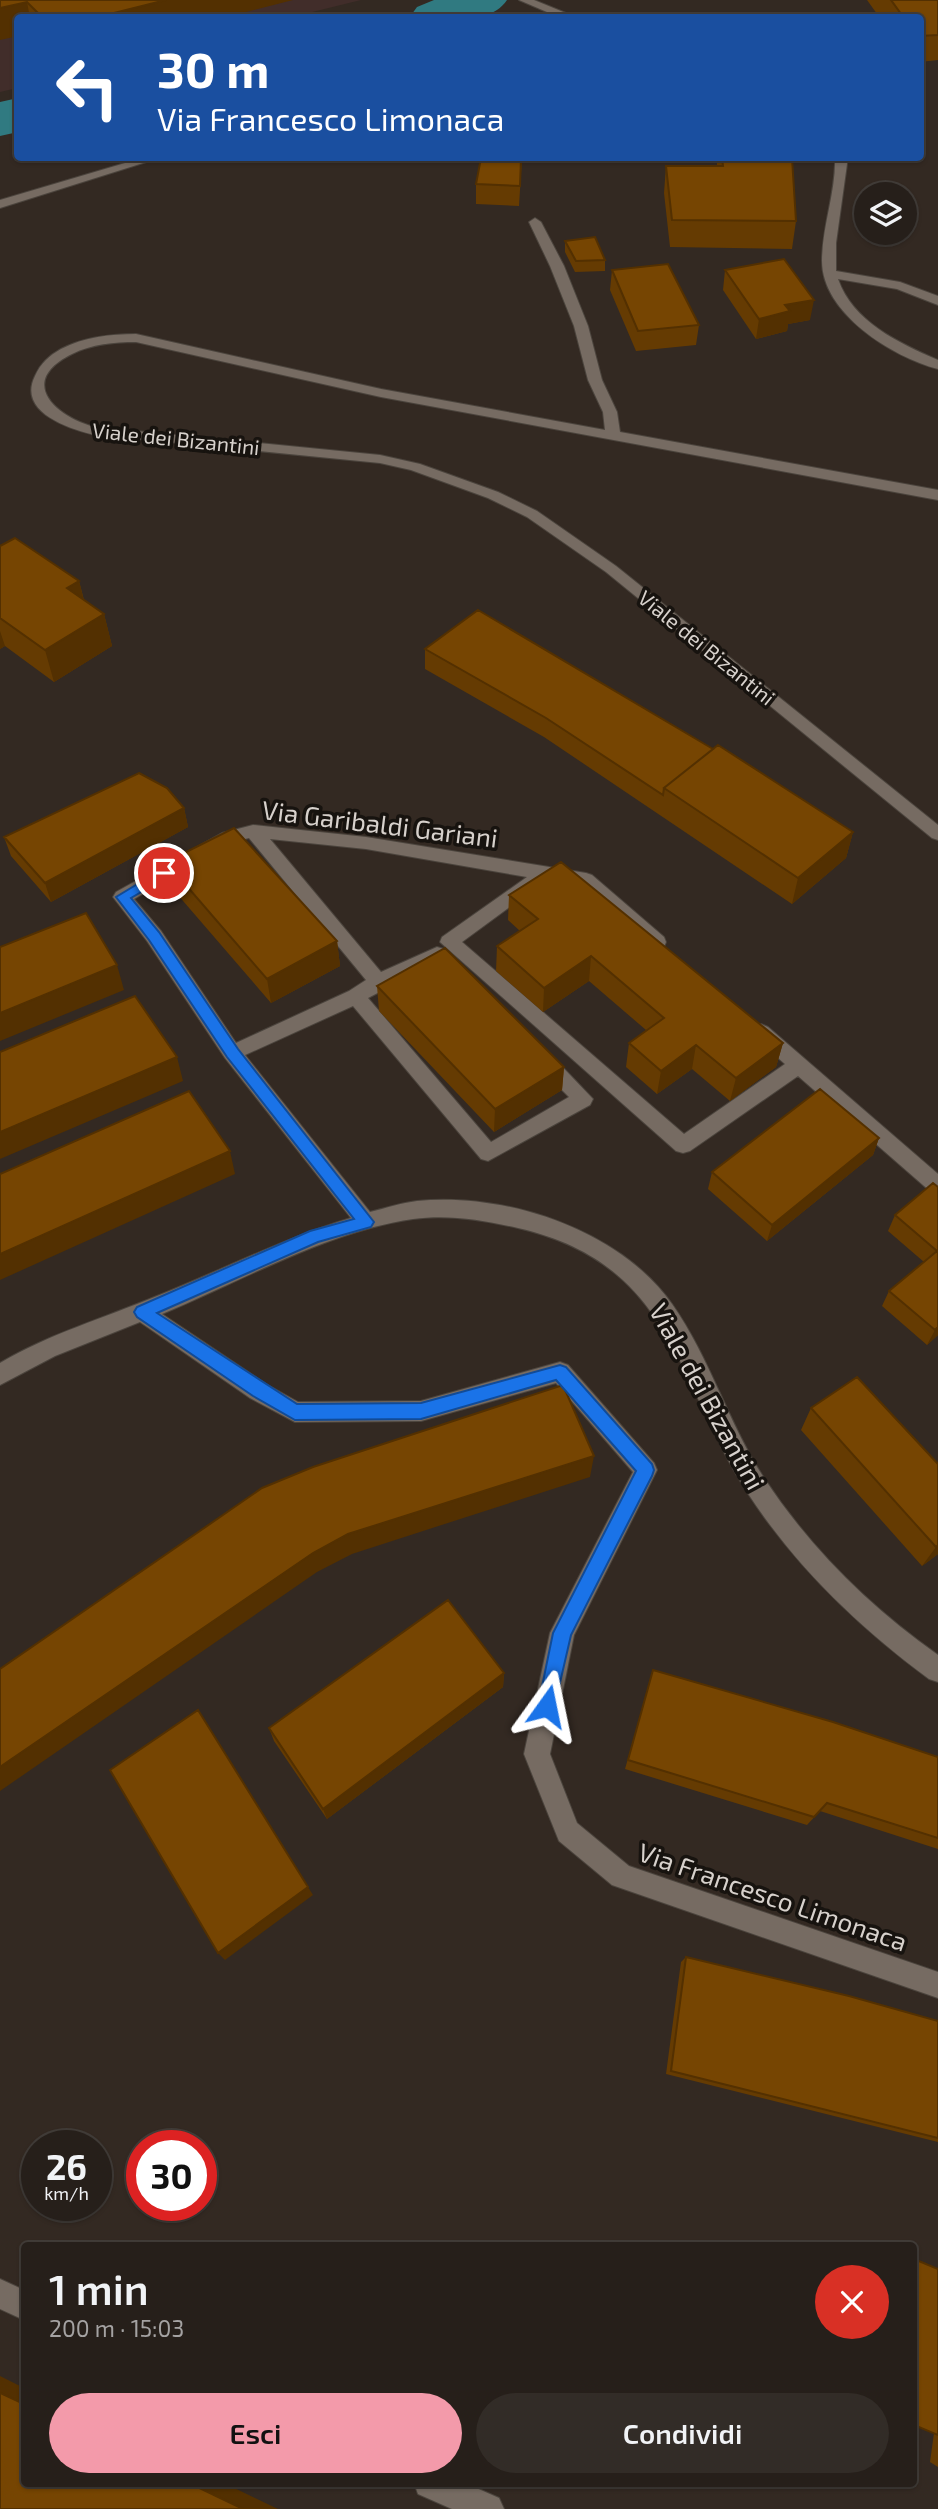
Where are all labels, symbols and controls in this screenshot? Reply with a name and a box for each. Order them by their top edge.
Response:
text: 30 m [157,39,269,98]
icon: left [42,42,133,133]
text: Via Francesco Limonaca [157,99,504,137]
map controls [854,182,917,245]
button: layers [854,182,917,245]
street label: Viale dei Bizantini [91,417,261,459]
street label: Viale dei Bizantini [634,584,780,710]
street label: Via Garibaldi Gariani [260,793,500,853]
pin [134,843,194,903]
icon: arrive [145,854,183,892]
street label: Viale dei Bizantini [644,1297,772,1495]
position arrow [510,1669,584,1743]
street label: Via Francesco Limonaca [635,1835,911,1957]
speed limit sign: 30 [126,2130,217,2221]
text: 26 [46,2145,87,2187]
text: km/h [44,2182,89,2204]
text: 1 min [49,2263,149,2313]
button: close [815,2265,889,2339]
text: 200 m · 15:03 [49,2314,184,2342]
button: Esci [49,2393,462,2473]
button: Condividi [476,2393,889,2473]

